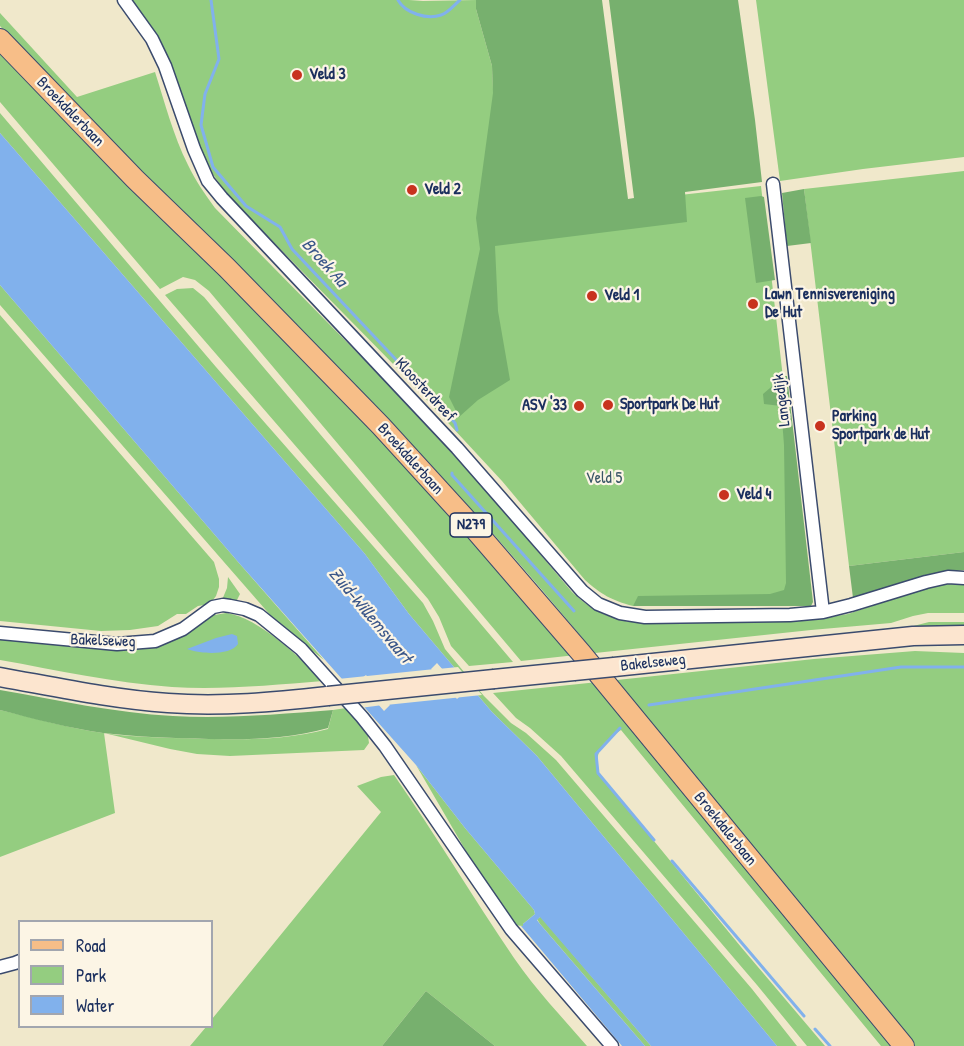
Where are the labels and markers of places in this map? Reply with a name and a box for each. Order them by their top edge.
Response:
place label: Veld 3 [309,65,346,85]
marker: Veld 3 [290,68,304,82]
place label: Veld 2 [424,180,461,200]
marker: Veld 2 [405,183,419,197]
place label: Lawn Tennisvereniging De Hut [765,285,895,323]
place label: Veld 1 [604,286,639,306]
marker: Veld 1 [585,289,599,303]
marker: Lawn Tennisvereniging De Hut [746,297,760,311]
place label: Sportpark De Hut [620,395,719,415]
place label: ASV '33 [522,396,567,416]
marker: Sportpark De Hut [601,398,615,412]
marker: ASV '33 [572,399,586,413]
place label: Parking Sportpark de Hut [832,407,930,445]
marker: Parking Sportpark de Hut [813,419,827,433]
place label: Veld 4 [736,485,772,505]
marker: Veld 4 [717,488,731,502]

